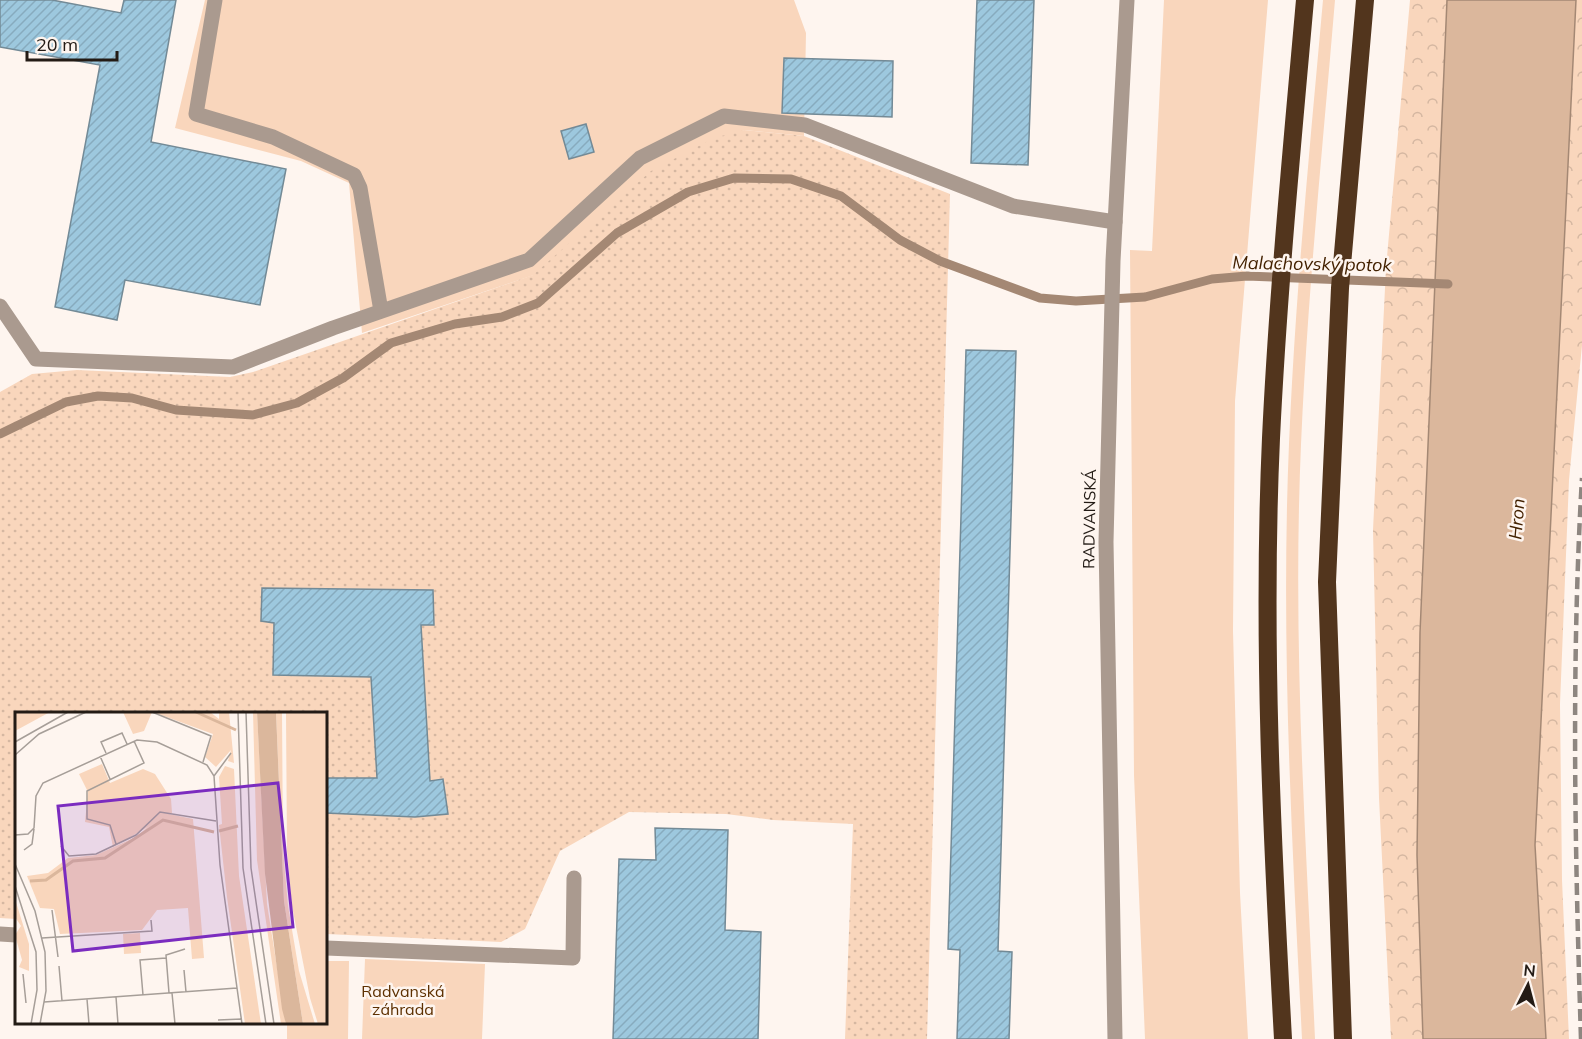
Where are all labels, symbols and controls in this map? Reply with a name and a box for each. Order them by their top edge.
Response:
scale bar [27,24,117,62]
text: 20 m [36,33,78,56]
water label: Malachovský potok [1232,251,1393,276]
street label: RADVANSKÁ [1078,469,1100,569]
water label: Hron [1503,498,1530,540]
inset map [15,712,327,1024]
north arrow [1498,955,1558,1015]
text: N [1523,960,1537,981]
park label: Radvanská záhrada [361,981,445,1019]

